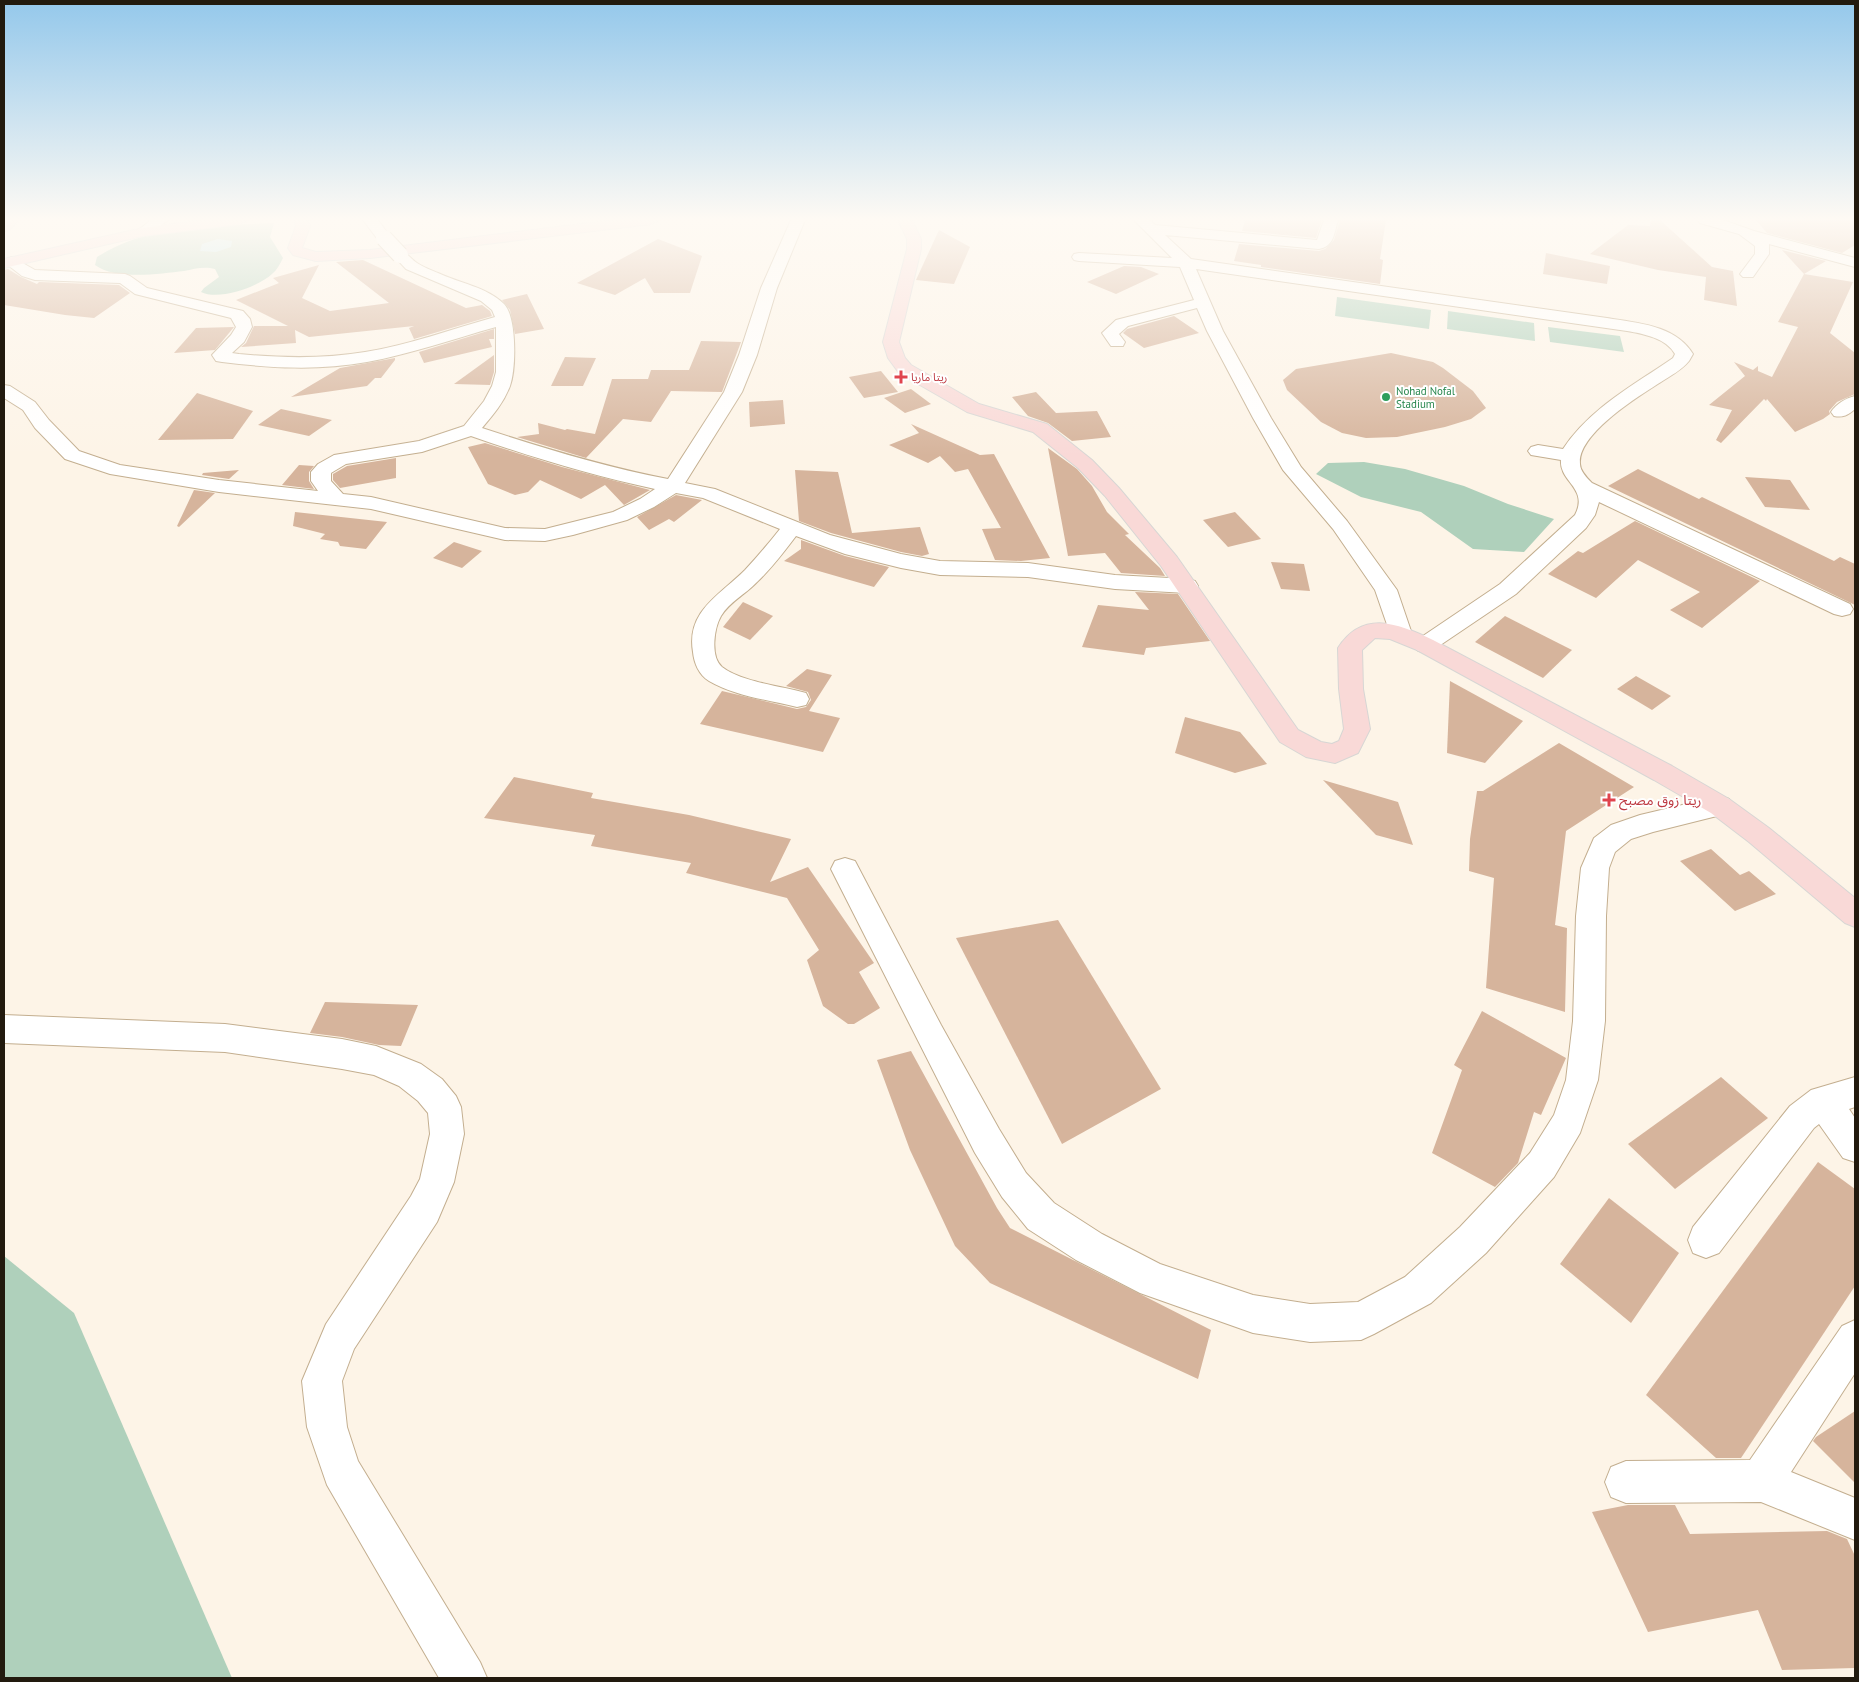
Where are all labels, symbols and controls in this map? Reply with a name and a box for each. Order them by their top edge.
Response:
place label: ريتا ماريا [911,370,947,384]
marker: ريتا ماريا [895,371,907,383]
place label: Nohad Nofal Stadium [1396,384,1456,411]
marker: Nohad Nofal Stadium [1380,391,1392,403]
place label: ريتا زوق مصبح [1619,791,1701,811]
marker: ريتا زوق مصبح [1603,794,1615,806]

